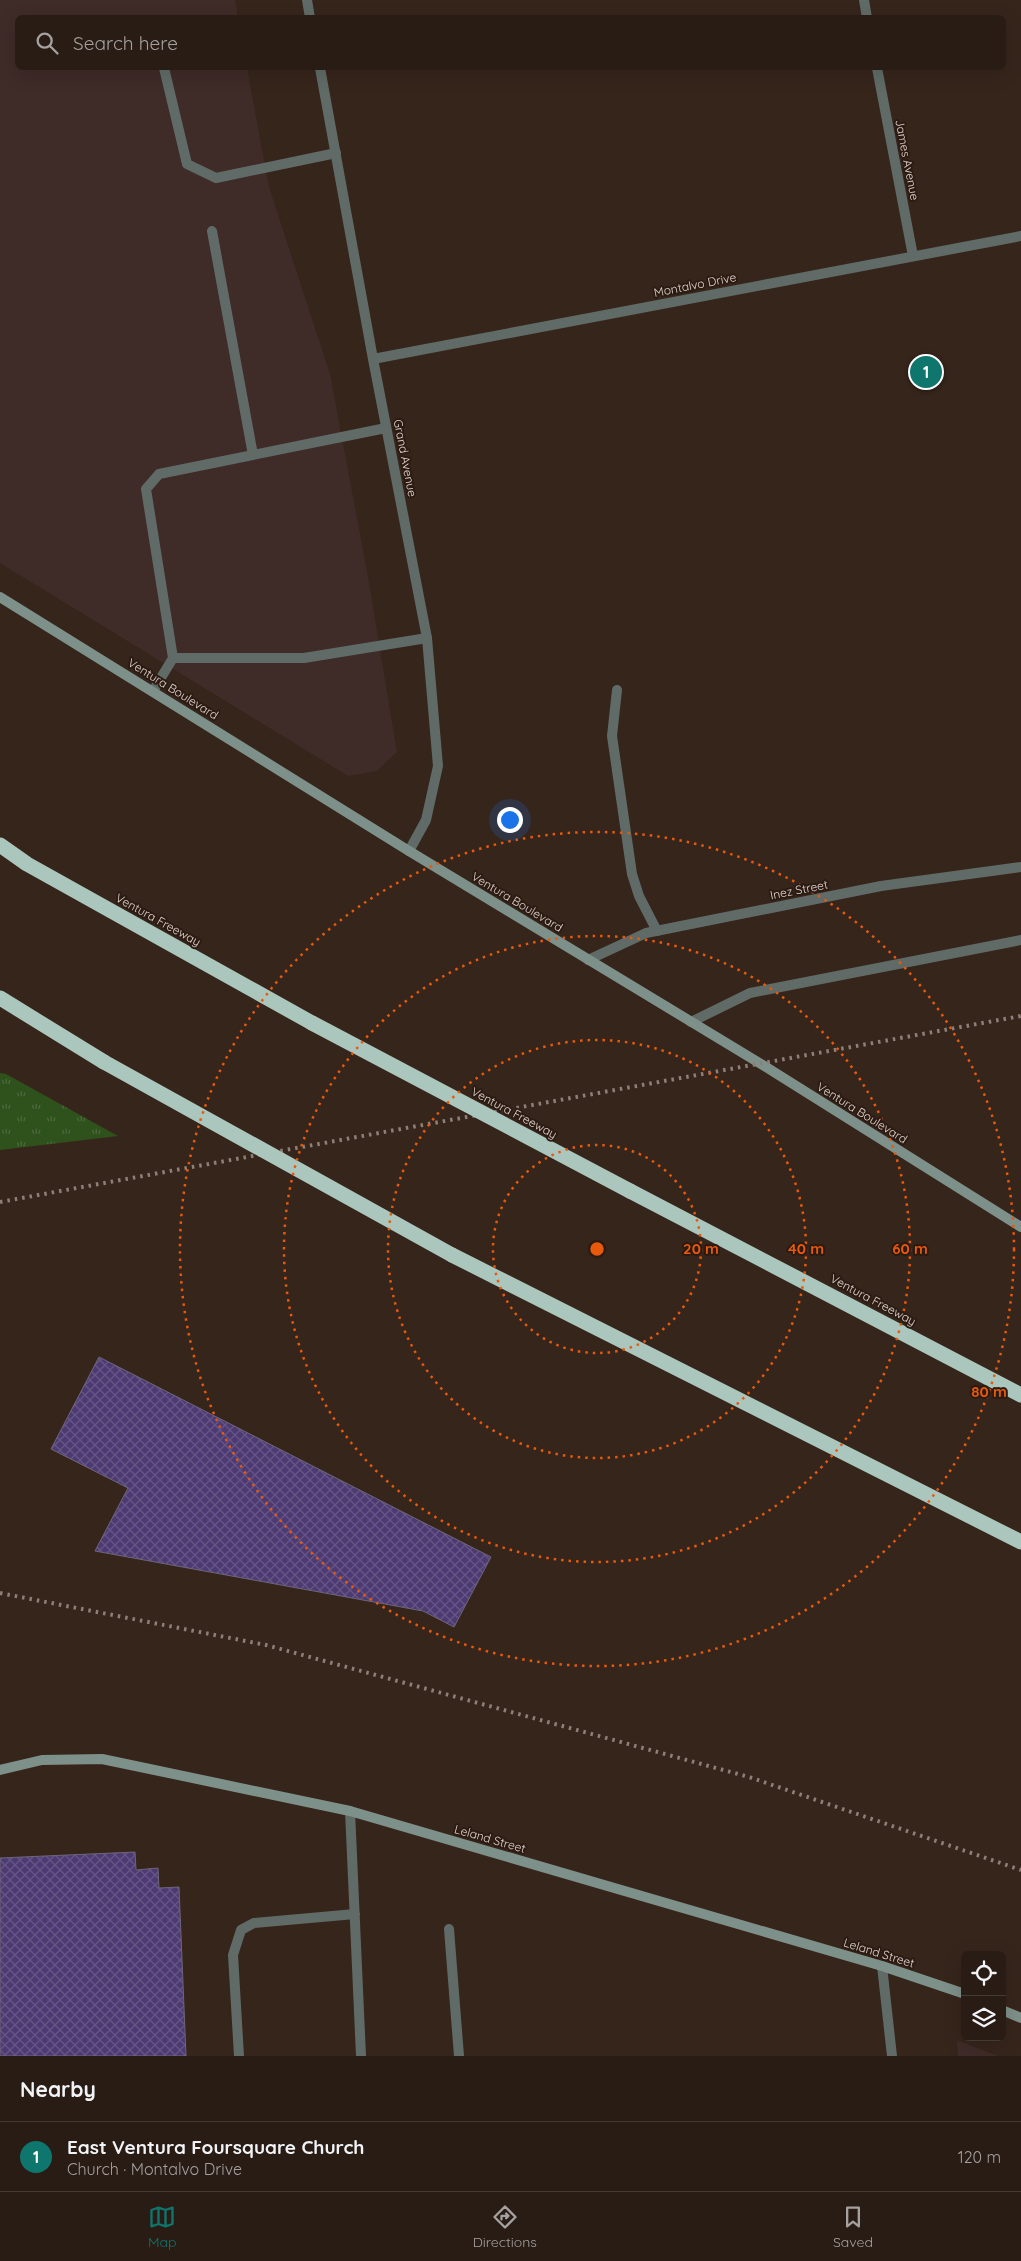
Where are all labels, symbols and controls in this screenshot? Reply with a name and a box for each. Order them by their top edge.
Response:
search box [15,15,1006,70]
icon: search [33,29,61,57]
text: Search here [73,31,178,55]
street label: James Avenue [892,118,923,202]
street label: Montalvo Drive [652,269,738,300]
pin: 1 [910,353,942,391]
street label: Grand Avenue [391,418,420,498]
street label: Ventura Boulevard [125,655,221,722]
your location [497,807,523,833]
street label: Ventura Boulevard [469,868,566,935]
street label: Inez Street [769,877,829,902]
street label: Ventura Freeway [113,890,203,949]
street label: Ventura Boulevard [814,1079,910,1146]
street label: Ventura Freeway [469,1084,560,1142]
text: 20 m [683,1239,719,1258]
text: 40 m [788,1239,824,1258]
text: 60 m [892,1239,928,1258]
centre of rings [588,1240,606,1258]
street label: Ventura Freeway [828,1271,919,1329]
text: 80 m [971,1382,1007,1401]
street label: Leland Street [453,1821,528,1856]
street label: Leland Street [842,1935,916,1970]
map controls [961,1951,1006,2041]
button: locate [961,1951,1006,1996]
button: layers [961,1996,1006,2041]
text: Nearby [20,2076,96,2102]
text: East Ventura Foursquare Church [67,2135,364,2159]
text: 1 [33,2147,39,2167]
text: 120 m [958,2147,1001,2167]
text: Church · Montalvo Drive [67,2159,242,2179]
tab: Map [148,2203,177,2251]
tab: Directions [473,2203,537,2251]
tab: Saved [833,2203,873,2251]

